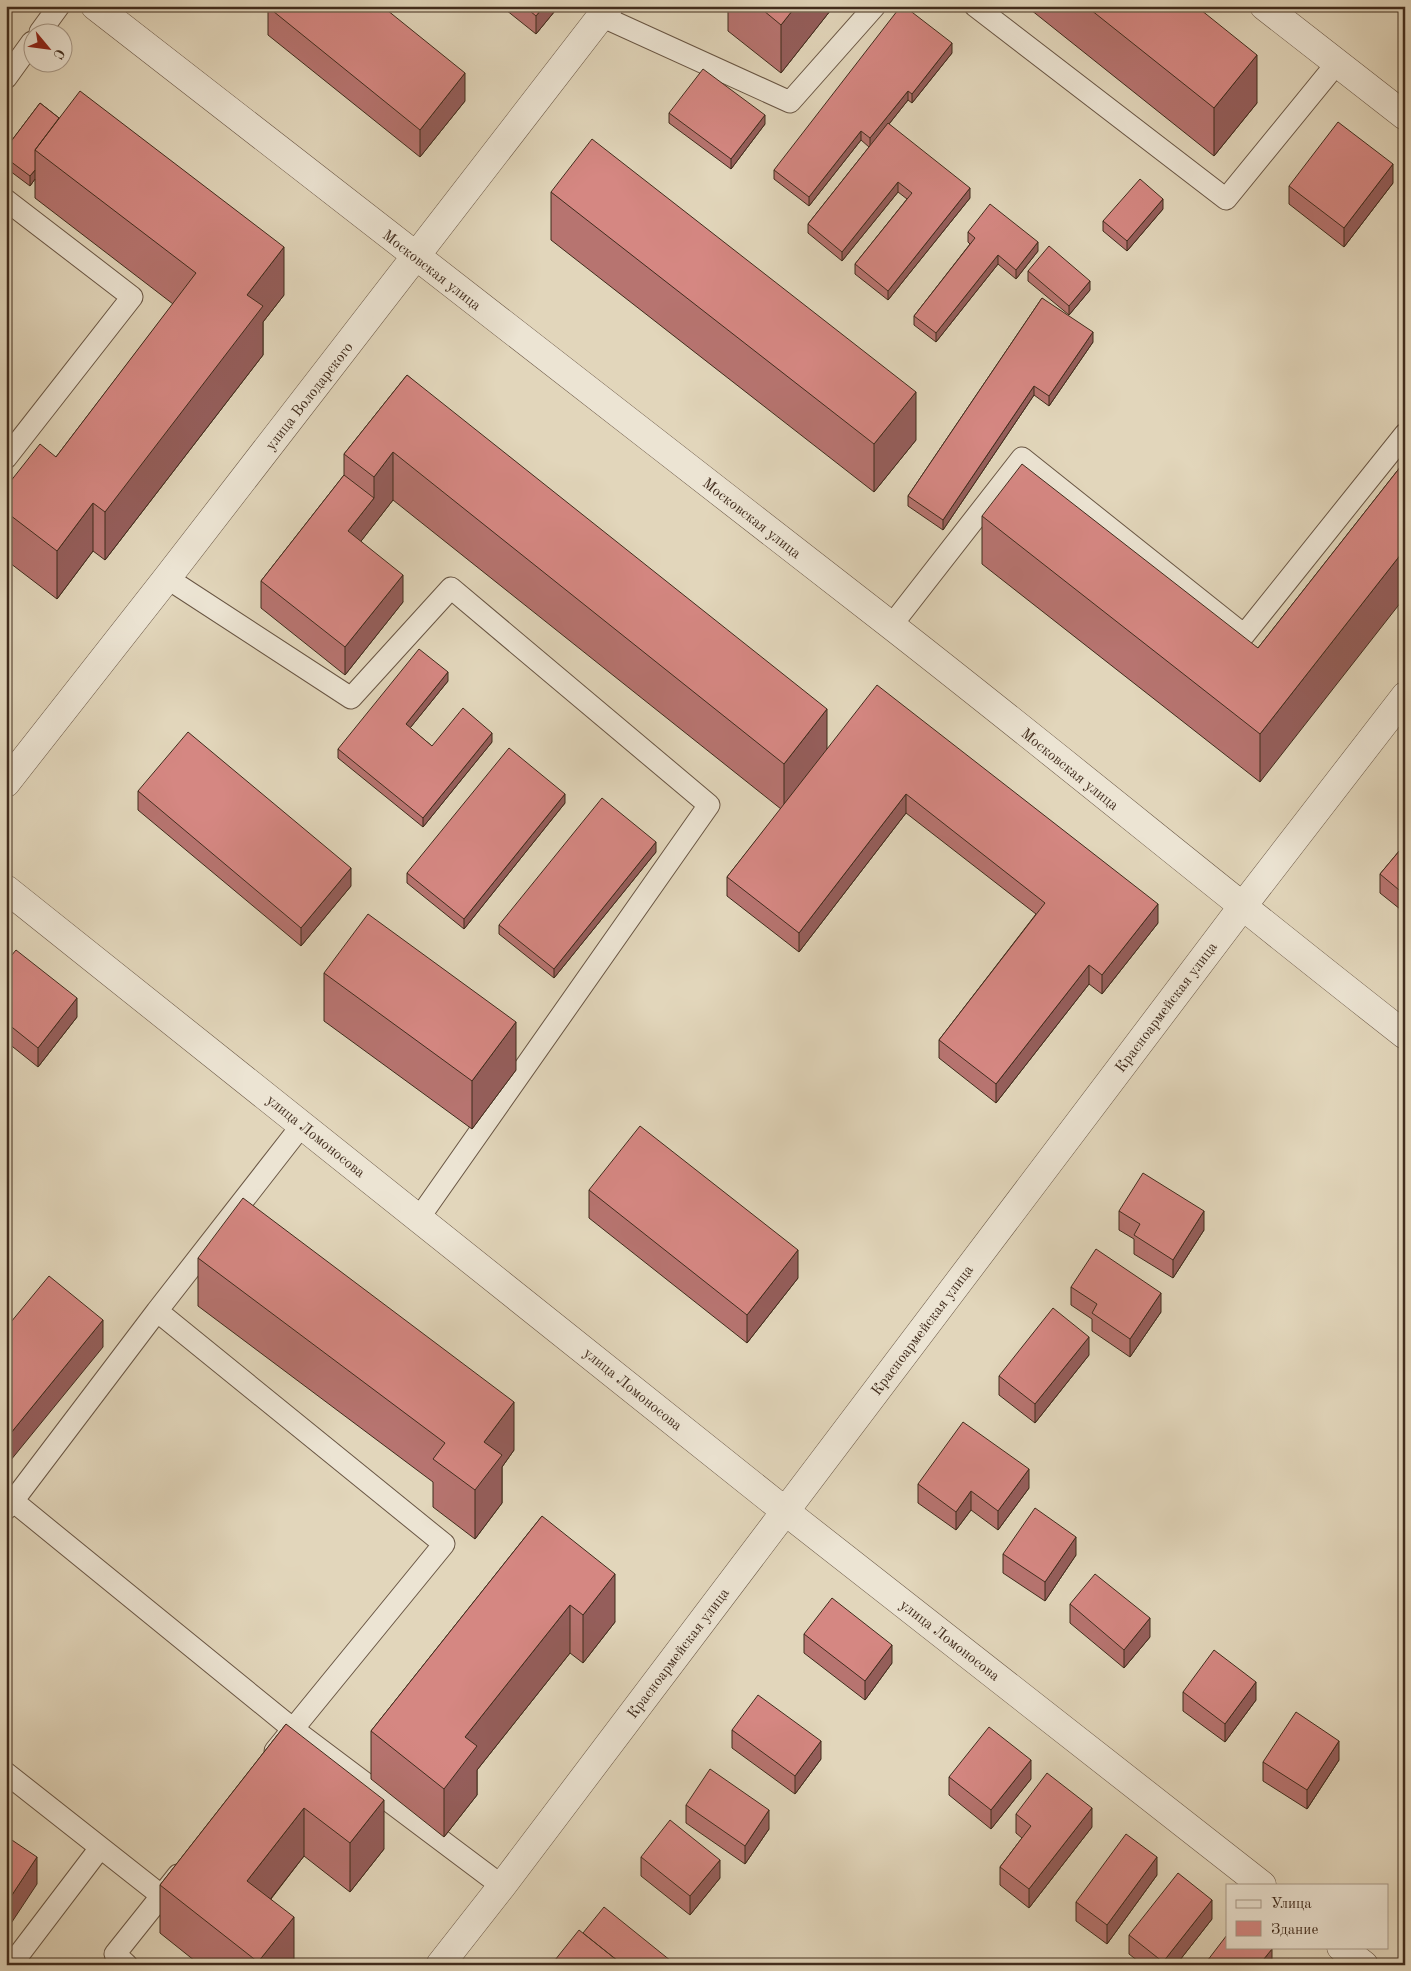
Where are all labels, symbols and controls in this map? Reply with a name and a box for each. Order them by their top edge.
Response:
north arrow [22,22,72,72]
text: С [50,46,67,61]
street label: Московская улица [379,228,484,315]
street label: улица Володарского [264,340,357,454]
street label: Московская улица [699,476,804,563]
street label: Московская улица [1017,726,1121,814]
street label: Красноармейская улица [1113,939,1221,1076]
street label: улица Ломоносова [263,1093,368,1182]
street label: Красноармейская улица [869,1262,977,1399]
street label: улица Ломоносова [580,1346,685,1435]
street label: Красноармейская улица [625,1585,733,1722]
street label: улица Ломоносова [896,1598,1002,1685]
legend [1226,1884,1388,1948]
text: Улица [1271,1897,1312,1912]
text: Здание [1271,1923,1318,1938]

